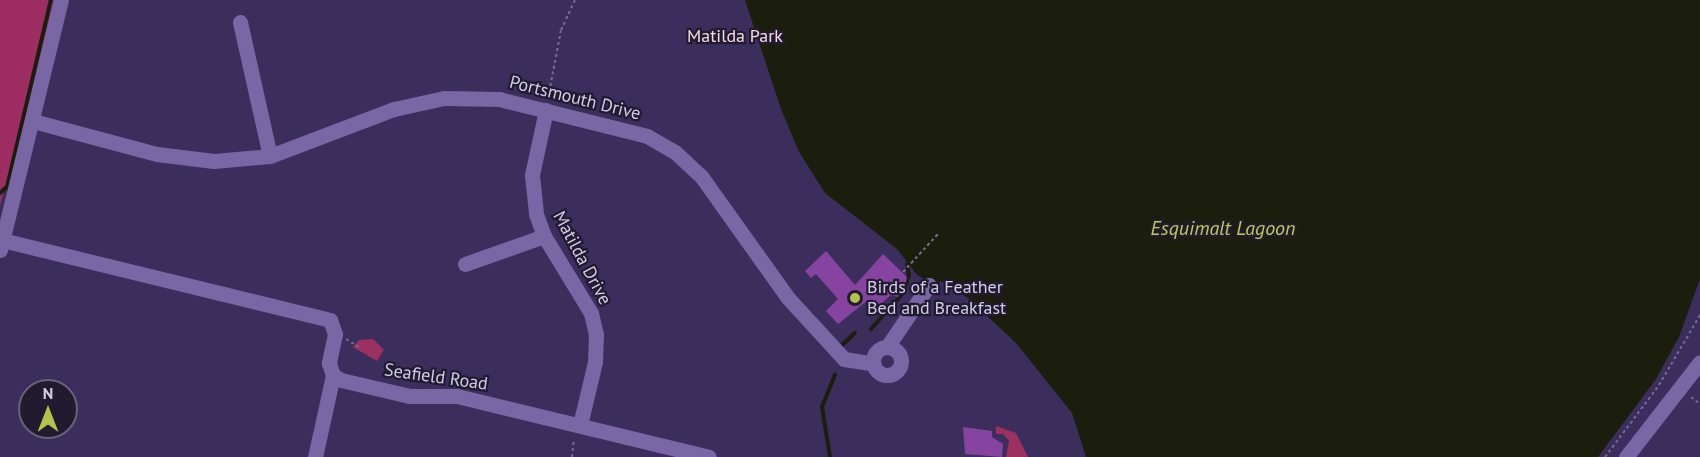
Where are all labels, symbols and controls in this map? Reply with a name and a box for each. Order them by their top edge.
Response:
park label: Matilda Park [687,25,783,47]
street label: Portsmouth Drive [507,71,643,125]
street label: Matilda Drive [548,207,616,309]
water label: Esquimalt Lagoon [1151,216,1295,240]
place label: Birds of a Feather Bed and Breakfast [867,277,1006,320]
marker: Birds of a Feather Bed and Breakfast [848,291,862,305]
street label: Seafield Road [383,359,489,395]
north arrow [18,379,78,439]
text: N [43,383,53,403]

